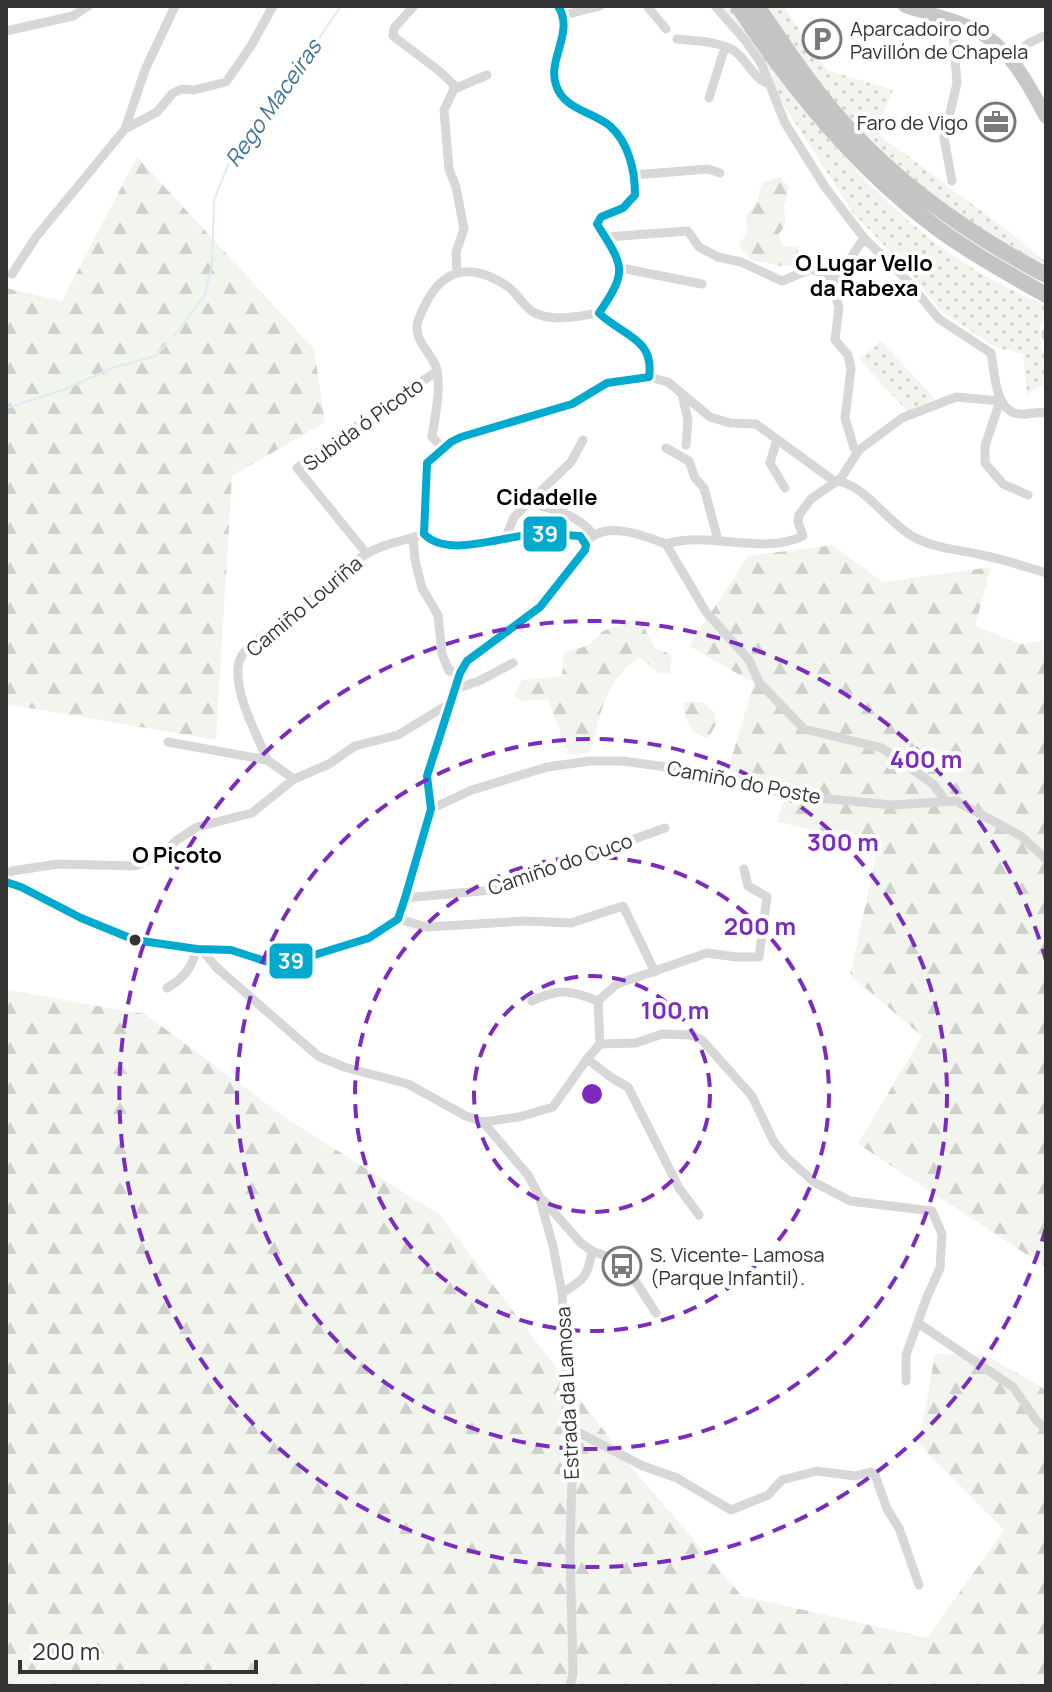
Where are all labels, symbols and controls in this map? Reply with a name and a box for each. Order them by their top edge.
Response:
place label: Aparcadoiro do Pavillón de Chapela [850,15,1028,65]
parking icon: Aparcadoiro do Pavillón de Chapela [801,18,843,60]
water label: Rego Maceiras [218,32,329,173]
office icon: Faro de Vigo [975,101,1017,143]
place label: Faro de Vigo [857,109,968,136]
district label: O Lugar Vello da Rabexa [795,248,933,303]
street label: Subida ó Picoto [297,371,429,477]
district label: Cidadelle [496,482,598,512]
line badge: 39 [522,515,568,553]
text: 39 [532,519,558,549]
street label: Camiño Louriña [240,550,368,662]
text: 400 m [890,742,962,775]
street label: Camiño do Poste [665,754,823,810]
text: 300 m [807,825,879,858]
street label: Camiño do Cuco [484,827,636,901]
district label: O Picoto [132,840,222,870]
text: 200 m [724,909,796,942]
unlabelled marker [127,932,143,948]
line badge: 39 [268,942,314,980]
text: 39 [278,946,304,976]
text: 100 m [641,993,709,1026]
centre of rings [578,1080,606,1108]
place label: S. Vicente- Lamosa (Parque Infantil). [650,1241,825,1291]
bus stop icon: S. Vicente- Lamosa (Parque Infantil). [601,1245,643,1287]
street label: Estrada da Lamosa [549,1306,585,1480]
scale bar [20,1624,256,1674]
text: 200 m [32,1634,100,1667]

